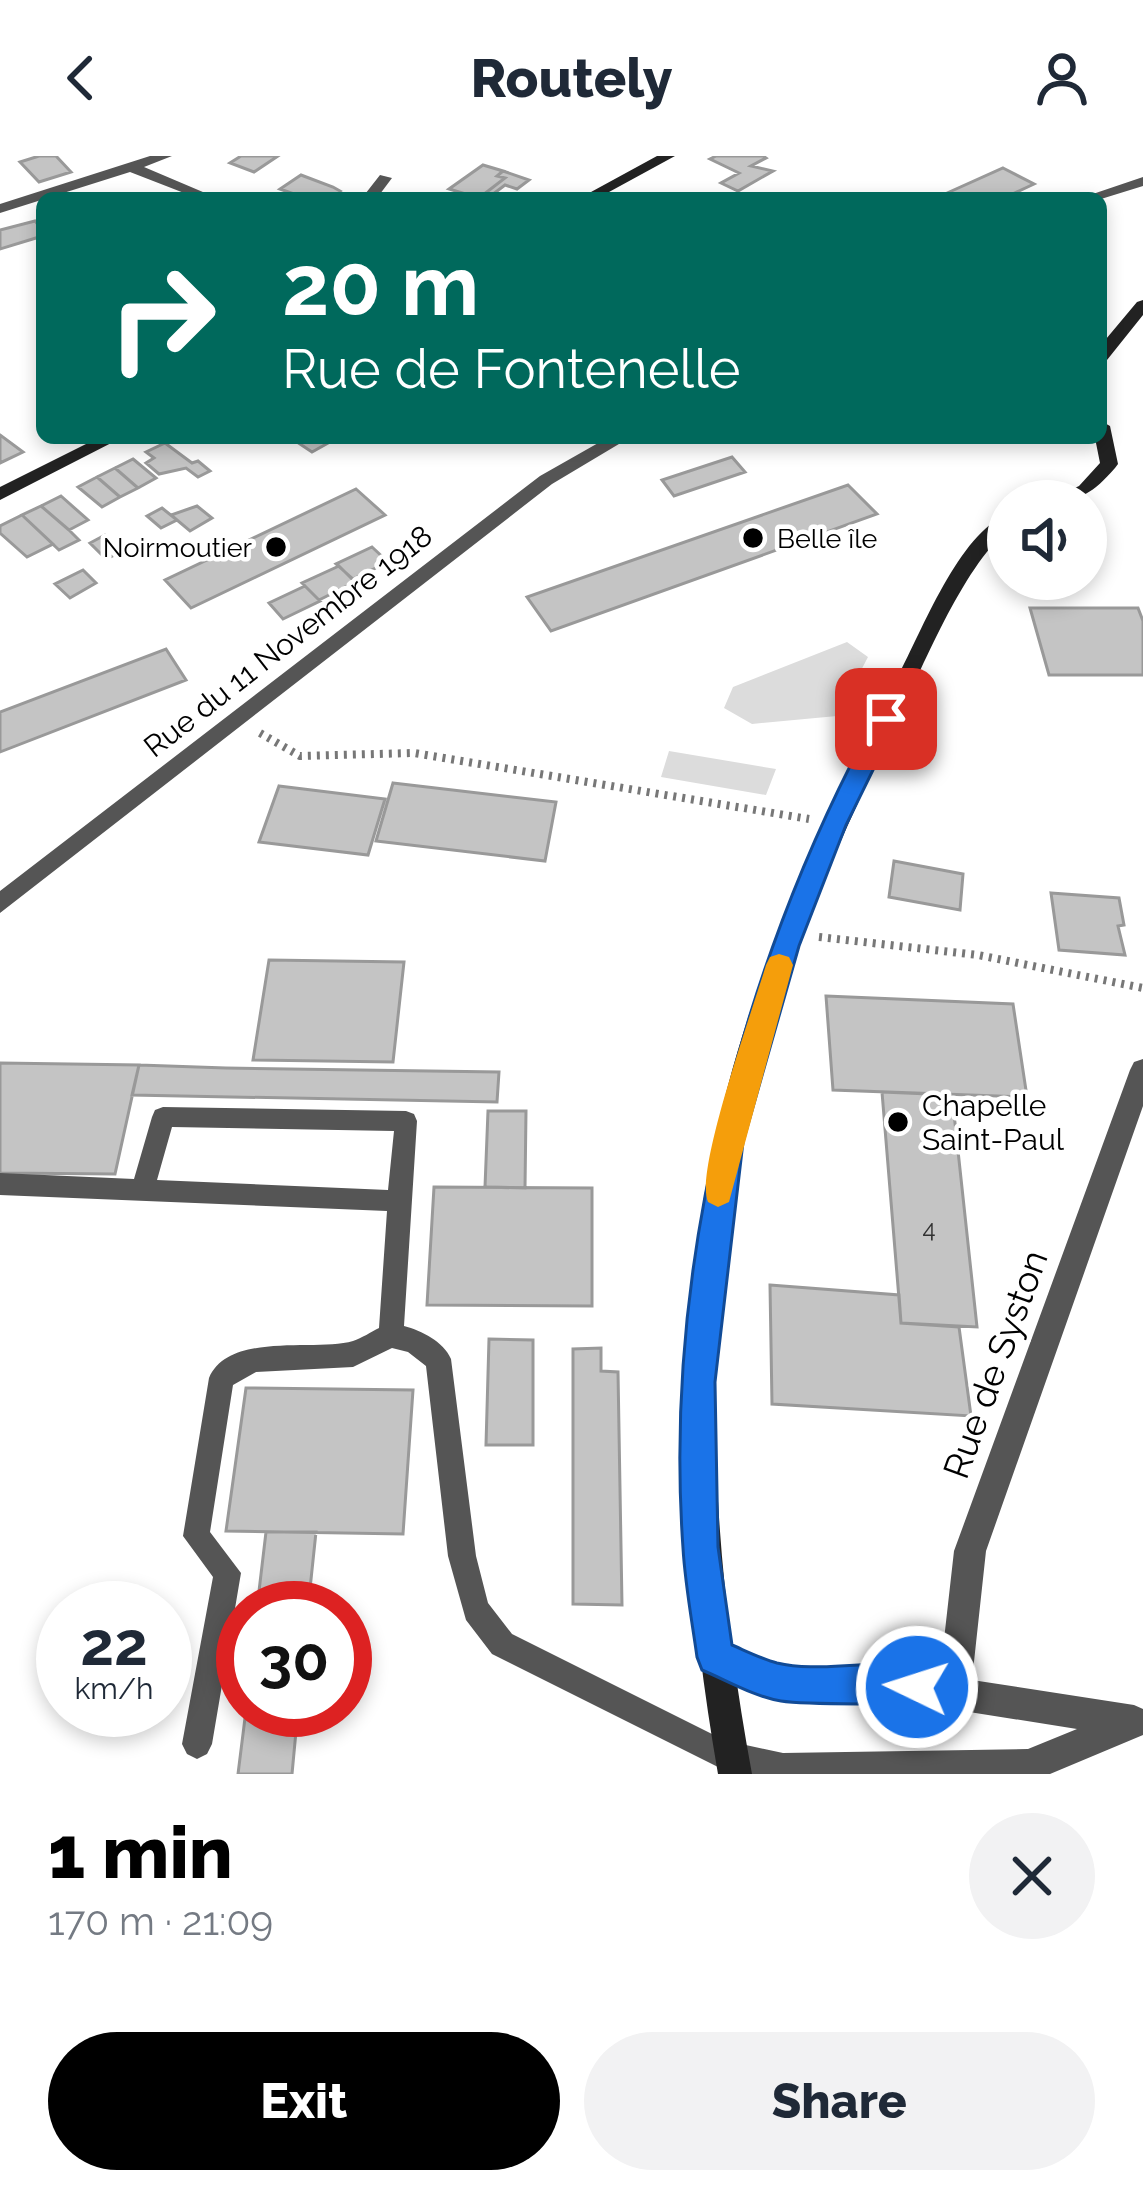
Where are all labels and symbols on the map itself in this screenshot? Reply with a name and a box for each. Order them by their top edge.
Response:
street label: Rue du 11 Novembre 1918 [137,518,439,764]
place label: Belle île [777,523,877,554]
marker: Belle île [740,525,766,551]
place label: Noirmoutier [103,532,253,563]
marker: Noirmoutier [263,534,289,560]
pin [835,668,937,770]
place label: Chapelle Saint-Paul [922,1088,1065,1157]
marker: Chapelle Saint-Paul [885,1109,911,1135]
house number: 4 [922,1214,936,1243]
street label: Rue de Syston [934,1244,1056,1484]
speed limit sign: 30 [216,1581,372,1737]
position arrow [854,1624,980,1750]

